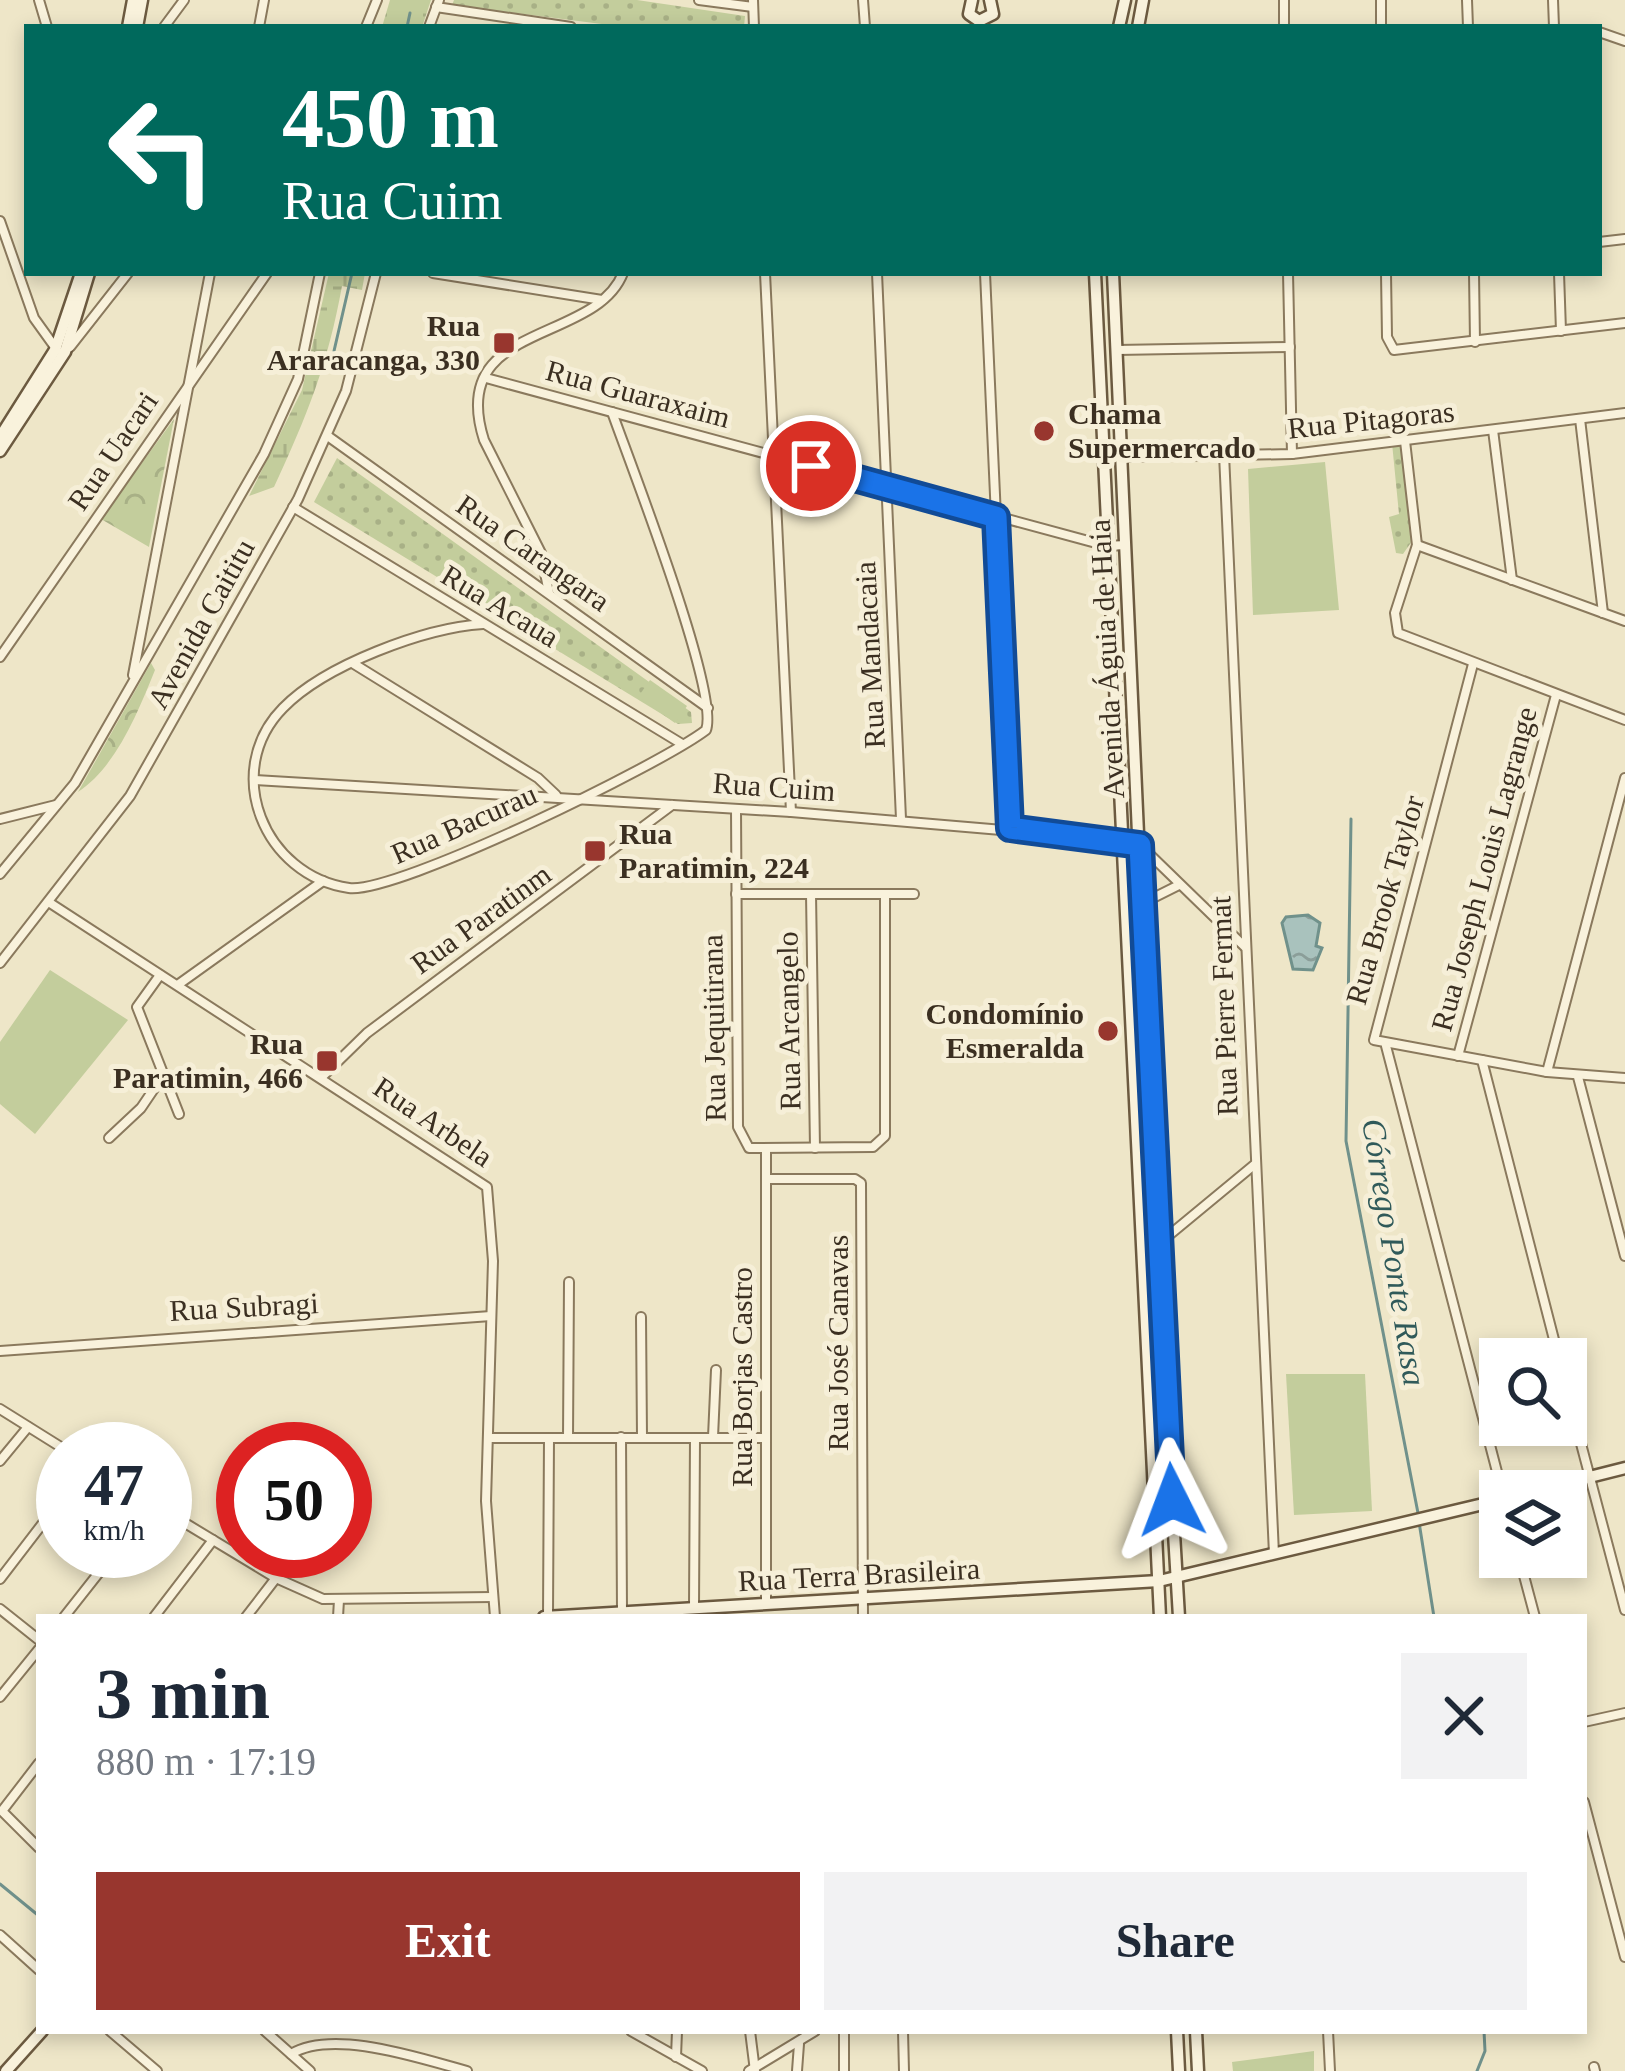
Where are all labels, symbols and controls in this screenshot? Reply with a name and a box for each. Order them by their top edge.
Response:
icon: left [84,72,240,228]
text: 450 m [282,72,499,165]
text: Rua Cuim [282,171,503,231]
place label: Rua Araracanga, 330 [267,309,480,376]
marker: Rua Araracanga, 330 [491,330,517,356]
street label: Rua Guaraxaim [543,353,734,434]
street label: Rua Uacari [61,385,164,516]
street label: Rua Pitagoras [1286,394,1456,445]
place label: Chama Supermercado [1068,397,1256,464]
pin [760,415,862,517]
marker: Chama Supermercado [1031,418,1057,444]
icon: arrive [778,433,844,499]
street label: Rua Carangara [450,488,616,617]
street label: Avenida Águia de Haia [1083,518,1130,800]
street label: Avenida Caititu [140,533,261,714]
street label: Rua Acaua [436,558,565,653]
street label: Rua Mandacaia [848,561,891,749]
street label: Rua Joseph Louis Lagrange [1424,703,1543,1034]
street label: Rua Cuim [712,766,836,807]
street label: Rua Bacurau [386,777,542,870]
street label: Rua Brook Taylor [1339,792,1430,1008]
place label: Rua Paratimin, 224 [619,817,809,884]
marker: Rua Paratimin, 224 [582,838,608,864]
street label: Rua Paratinm [405,857,557,980]
street label: Rua Pierre Fermat [1203,895,1244,1116]
street label: Rua Arcangelo [770,931,807,1111]
street label: Rua Jequitirana [695,934,732,1122]
place label: Condomínio Esmeralda [926,997,1084,1064]
marker: Condomínio Esmeralda [1095,1018,1121,1044]
place label: Rua Paratimin, 466 [113,1027,303,1094]
marker: Rua Paratimin, 466 [314,1048,340,1074]
street label: Rua Arbela [368,1070,499,1173]
water label: Córrego Ponte Rasa [1355,1116,1433,1388]
street label: Rua José Canavas [821,1235,854,1451]
street label: Rua Borjas Castro [725,1267,758,1487]
street label: Rua Subragi [169,1286,319,1327]
map controls [1479,1338,1587,1578]
button: search [1479,1338,1587,1446]
speed limit sign: 50 [216,1422,372,1578]
position arrow [1109,1437,1235,1563]
text: 47 [84,1452,144,1518]
button: layers [1479,1470,1587,1578]
text: km/h [83,1513,145,1546]
street label: Rua Terra Brasileira [737,1552,981,1597]
button: close [1401,1653,1527,1779]
text: 3 min [96,1654,270,1734]
text: 880 m · 17:19 [96,1740,316,1783]
button: Exit [96,1872,800,2010]
button: Share [824,1872,1527,2010]

